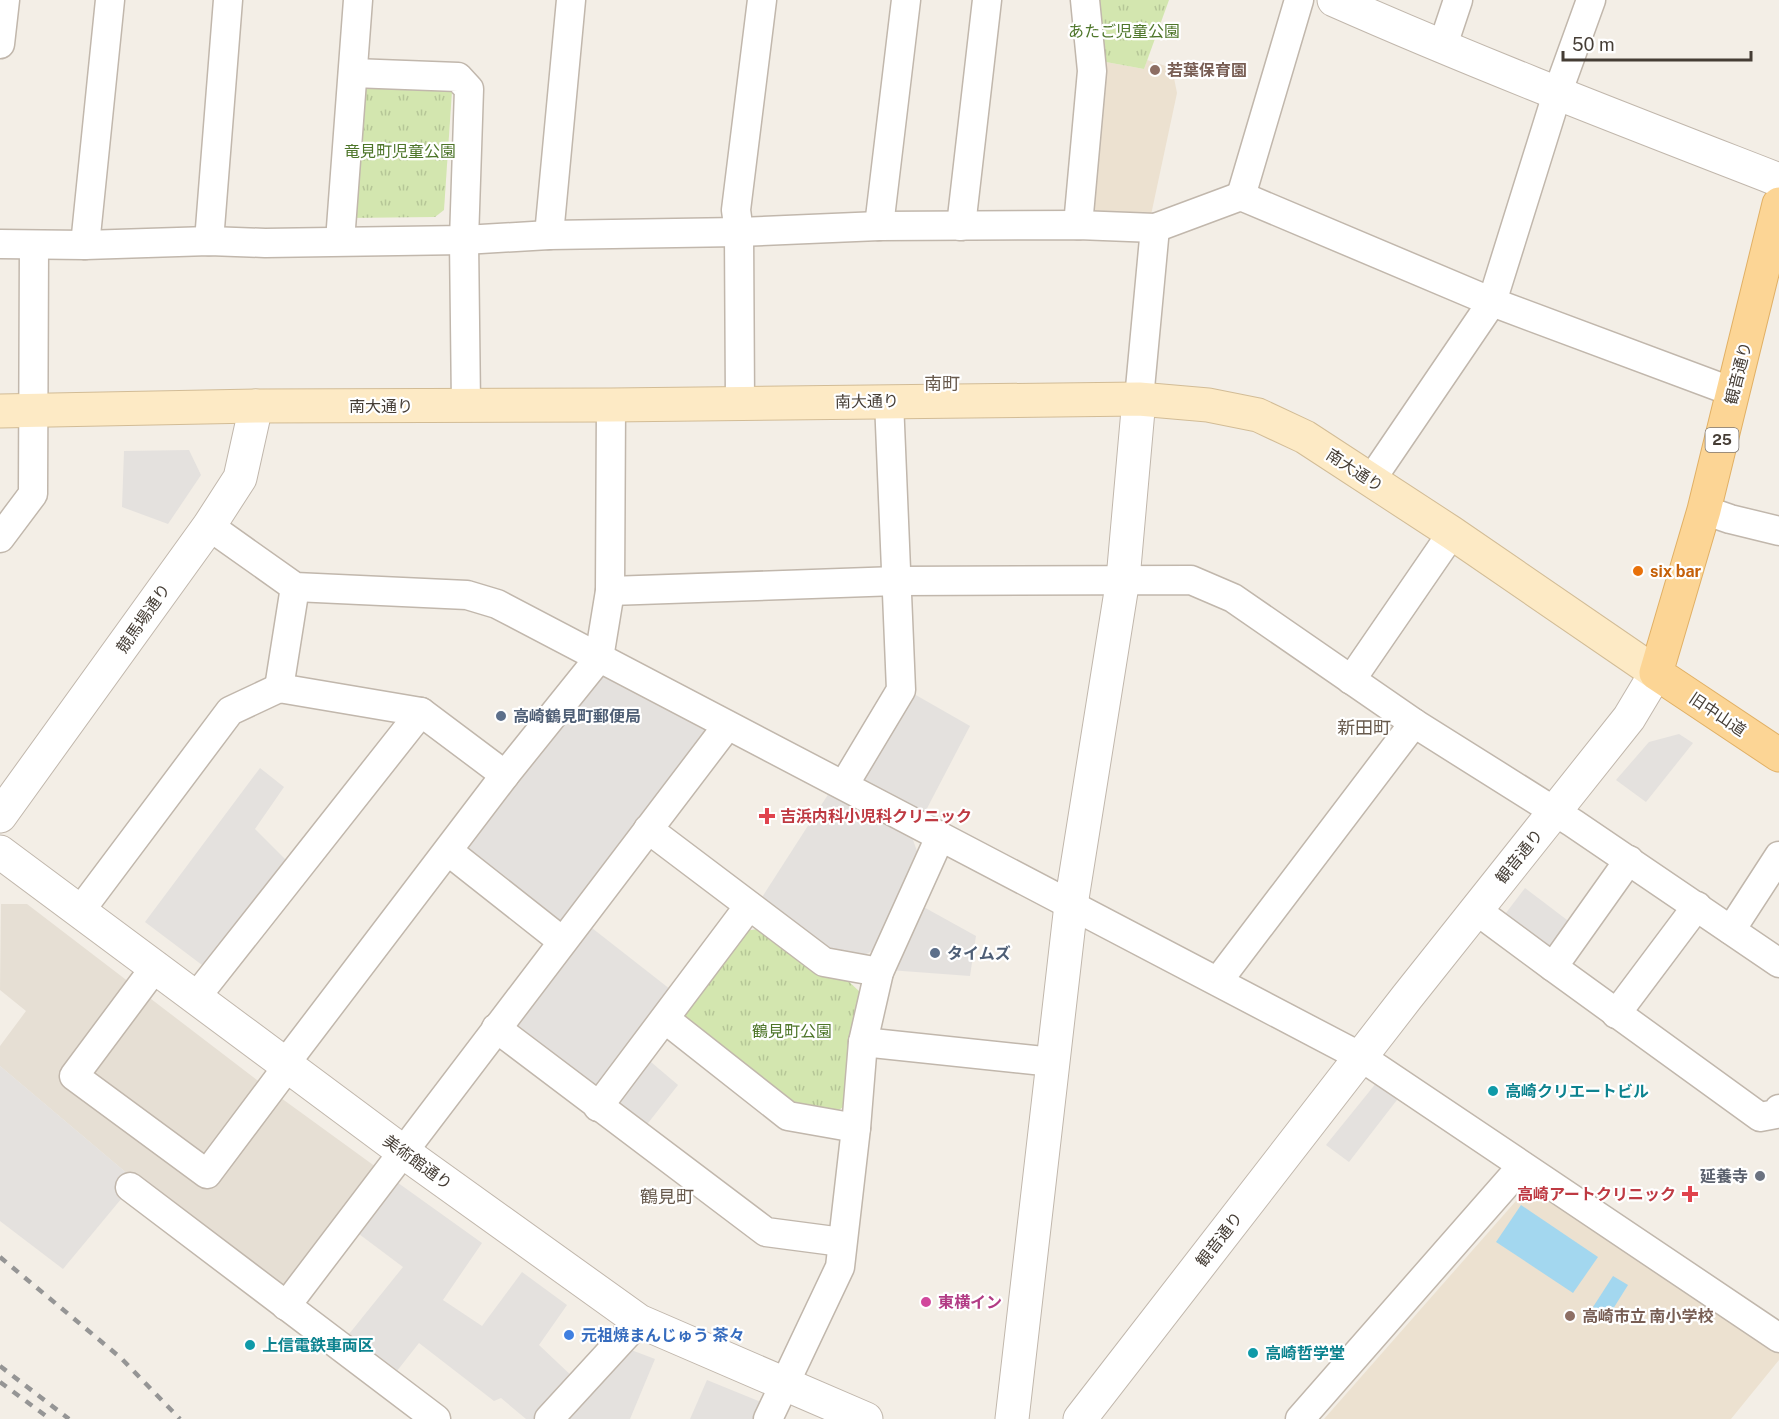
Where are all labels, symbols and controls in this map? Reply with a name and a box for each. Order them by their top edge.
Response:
park label: あたご児童公園 [1068,22,1180,41]
scale bar [1563,24,1750,62]
text: 50 m [1572,34,1615,55]
place label: 若葉保育園 [1167,61,1247,80]
marker: 若葉保育園 [1148,63,1162,77]
park label: 竜見町児童公園 [344,142,456,161]
street label: 観音通り [1722,340,1755,406]
district label: 南町 [924,373,960,394]
street label: 南大通り [835,391,899,412]
street label: 南大通り [349,397,413,416]
road number: 25 [1706,428,1738,452]
street label: 南大通り [1323,445,1387,496]
place label: six bar [1650,562,1701,581]
marker: six bar [1631,564,1645,578]
street label: 競馬場通り [113,580,174,657]
street label: 旧中山道 [1686,689,1750,740]
place label: 高崎鶴見町郵便局 [513,707,641,726]
marker: 高崎鶴見町郵便局 [494,709,508,723]
district label: 新田町 [1337,717,1391,738]
marker: 吉浜内科小児科クリニック [758,807,776,825]
place label: 吉浜内科小児科クリニック [780,807,972,826]
street label: 観音通り [1492,825,1547,887]
place label: タイムズ [947,944,1011,963]
marker: タイムズ [928,946,942,960]
park label: 鶴見町公園 [752,1022,832,1041]
place label: 高崎クリエートビル [1505,1082,1649,1101]
marker: 高崎クリエートビル [1486,1084,1500,1098]
street label: 美術館通り [380,1131,456,1194]
place label: 延養寺 [1700,1167,1748,1186]
marker: 延養寺 [1753,1169,1767,1183]
place label: 高崎アートクリニック [1517,1185,1676,1204]
marker: 高崎アートクリニック [1681,1185,1699,1203]
district label: 鶴見町 [640,1186,694,1207]
street label: 観音通り [1192,1208,1247,1270]
place label: 東横イン [938,1293,1002,1312]
marker: 東横イン [919,1295,933,1309]
place label: 高崎市立 南小学校 [1582,1307,1714,1326]
marker: 高崎市立 南小学校 [1563,1309,1577,1323]
place label: 元祖焼まんじゅう 茶々 [581,1326,745,1345]
marker: 元祖焼まんじゅう 茶々 [562,1328,576,1342]
place label: 上信電鉄車両区 [262,1336,374,1355]
marker: 上信電鉄車両区 [243,1338,257,1352]
place label: 高崎哲学堂 [1265,1344,1345,1363]
marker: 高崎哲学堂 [1246,1346,1260,1360]

